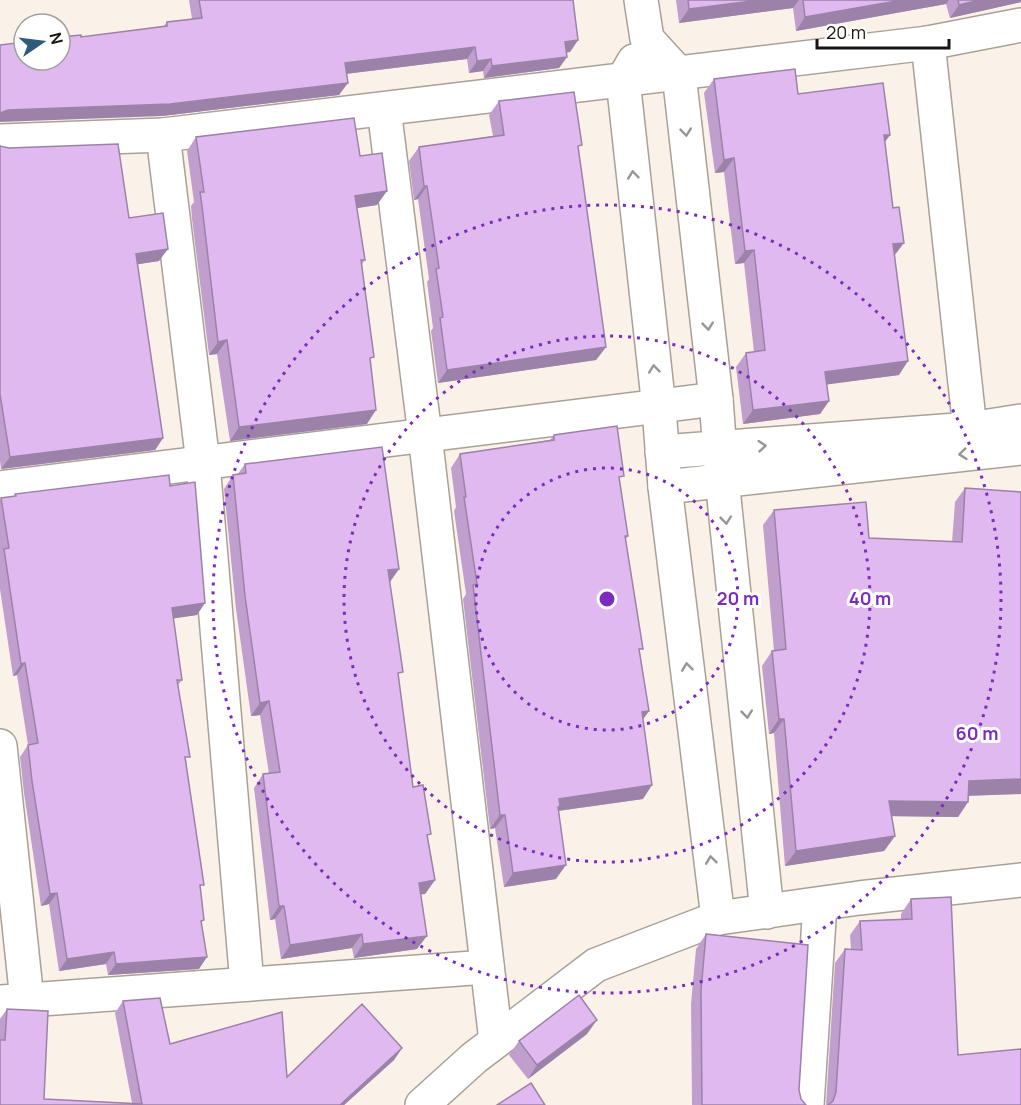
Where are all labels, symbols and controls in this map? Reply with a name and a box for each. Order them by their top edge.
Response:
north arrow [12,12,72,72]
scale bar [817,12,949,50]
text: 20 m [826,20,866,44]
text: N [44,30,69,47]
one-way arrow [679,127,692,136]
one-way arrow [627,170,640,179]
one-way arrow [701,321,714,330]
one-way arrow [648,364,661,373]
one-way arrow [757,439,766,452]
one-way arrow [958,447,967,460]
one-way arrow [719,515,732,524]
text: 20 m [717,586,759,610]
text: 40 m [849,586,891,610]
centre of rings [597,589,617,609]
one-way arrow [681,662,694,671]
one-way arrow [740,709,752,718]
text: 60 m [956,721,998,745]
one-way arrow [705,856,717,865]

